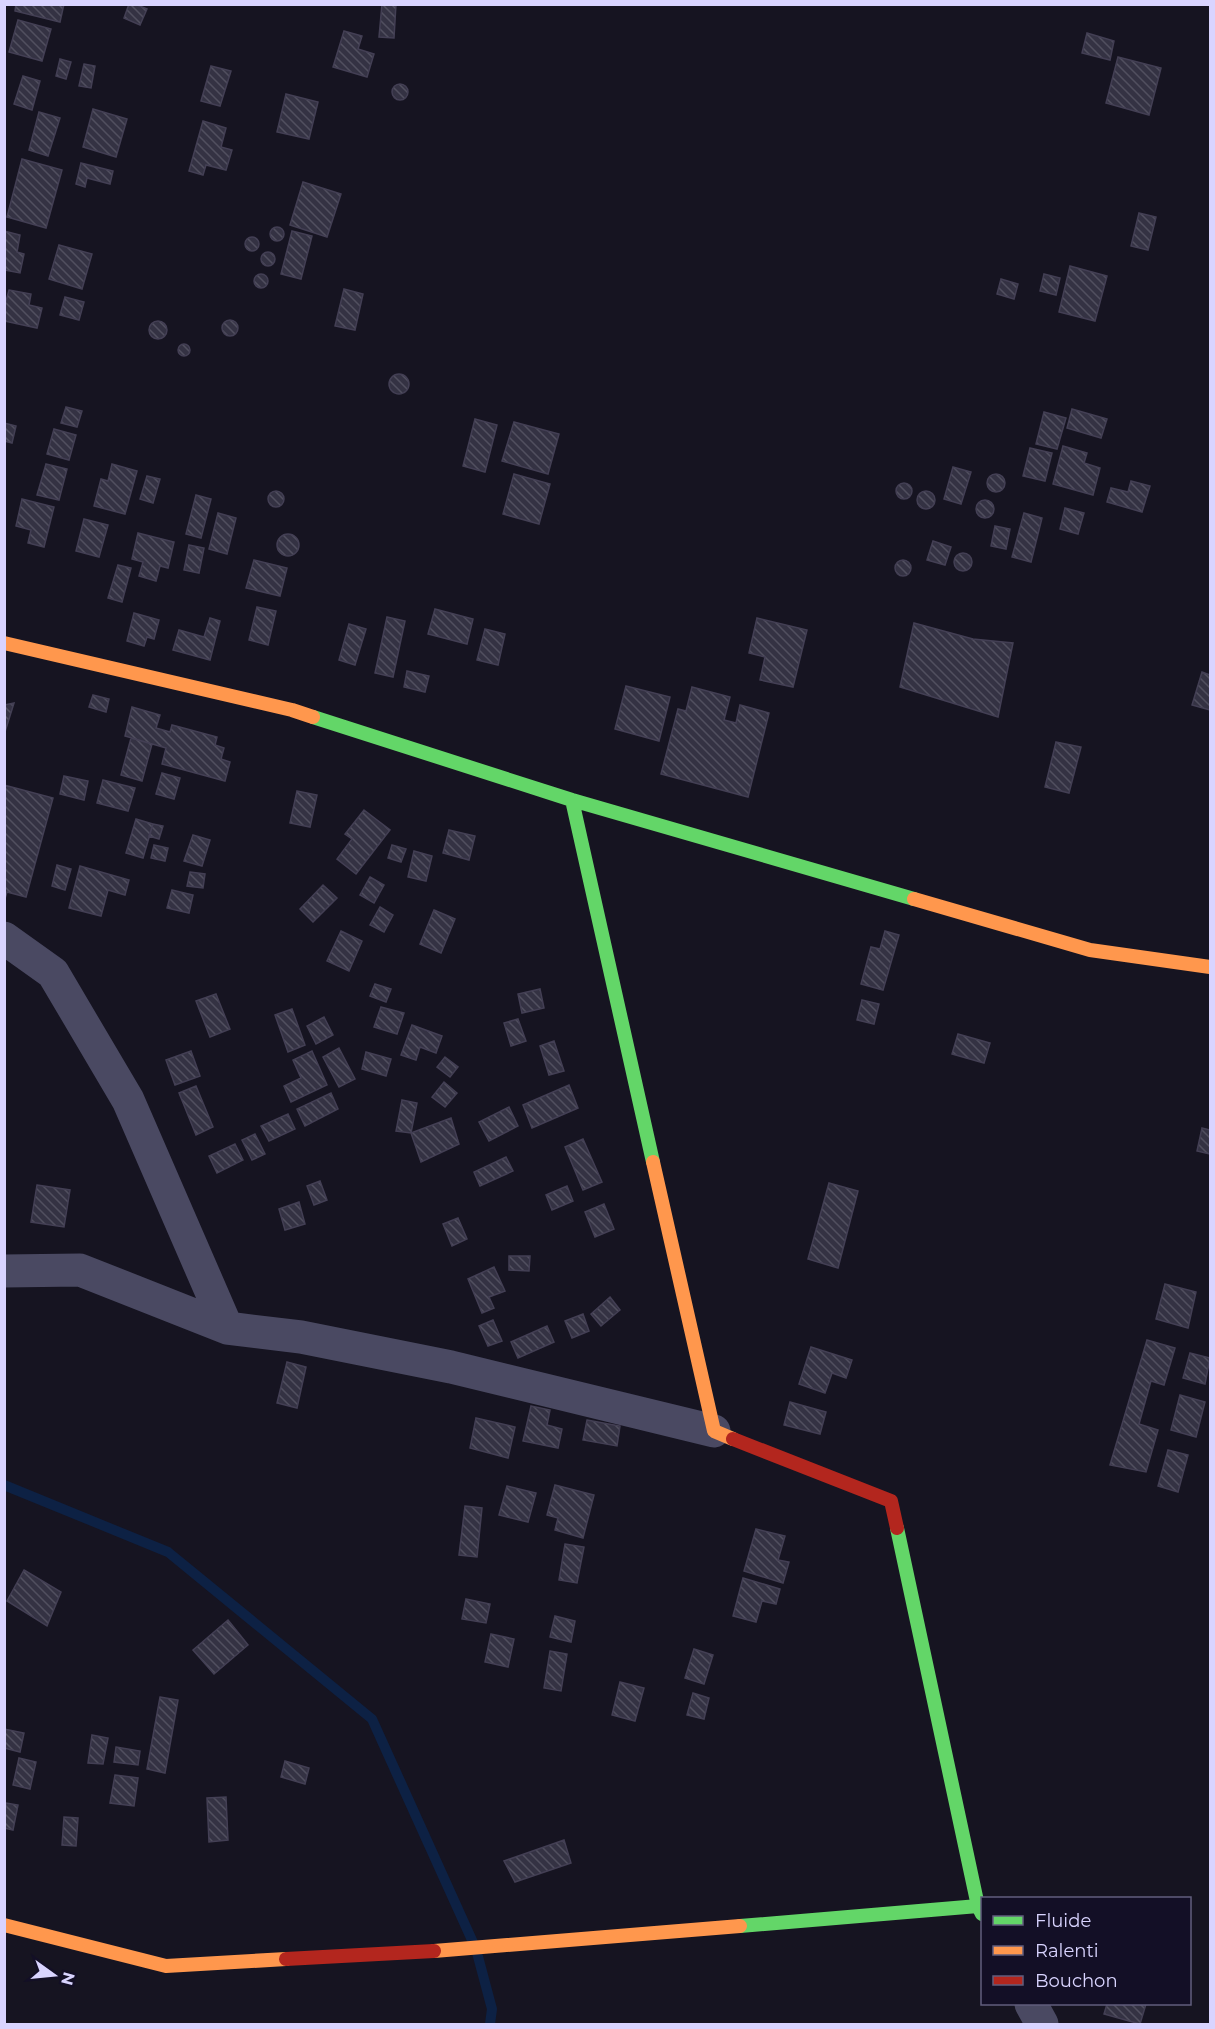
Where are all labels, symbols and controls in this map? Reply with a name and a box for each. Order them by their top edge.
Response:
legend [981,1897,1191,2005]
text: Fluide [1035,1910,1091,1932]
text: Ralenti [1035,1940,1099,1962]
north arrow [24,1945,84,2005]
text: N [57,1970,79,1987]
text: Bouchon [1035,1970,1118,1992]

